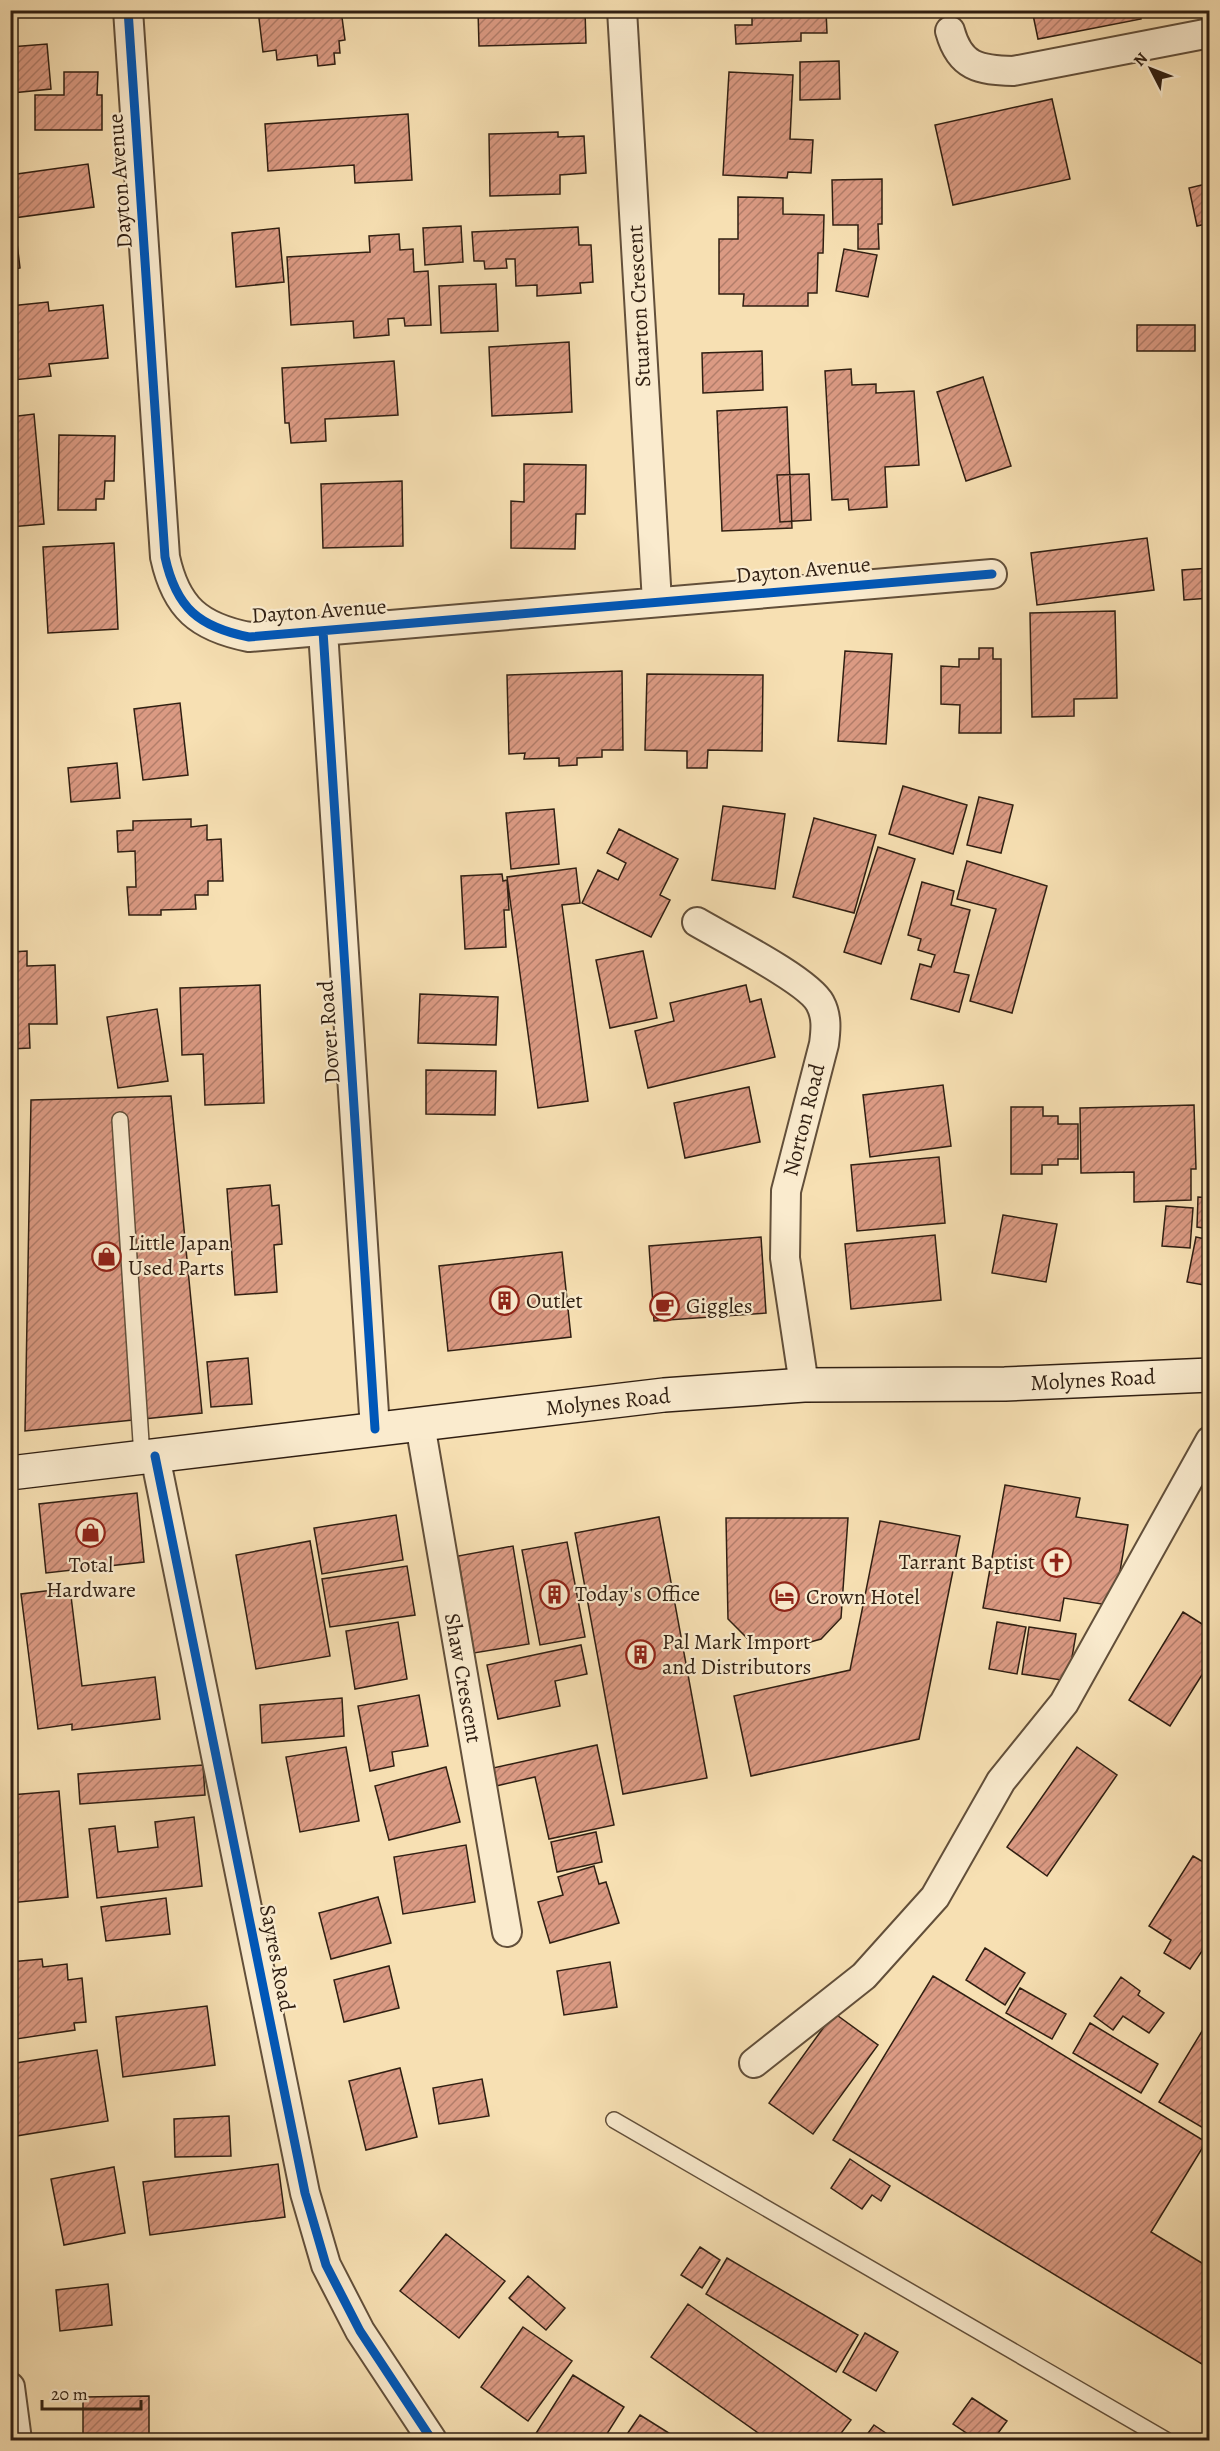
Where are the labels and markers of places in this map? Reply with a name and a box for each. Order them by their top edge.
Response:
place label: Little Japan Used Parts [128,1228,230,1283]
shop icon: Little Japan Used Parts [91,1240,123,1272]
building icon: Outlet [489,1285,521,1317]
place label: Outlet [526,1286,583,1316]
cafe icon: Giggles [649,1290,681,1322]
place label: Giggles [686,1291,753,1321]
shop icon: Total Hardware [75,1517,107,1549]
church icon: Tarrant Baptist [1040,1546,1072,1578]
place label: Tarrant Baptist [899,1547,1035,1577]
place label: Total Hardware [46,1550,136,1605]
building icon: Today's Office [538,1578,570,1610]
place label: Today's Office [575,1579,700,1609]
hotel icon: Crown Hotel [769,1581,801,1613]
place label: Crown Hotel [806,1582,920,1612]
place label: Pal Mark Import and Distributors [662,1627,811,1682]
building icon: Pal Mark Import and Distributors [625,1639,657,1671]

